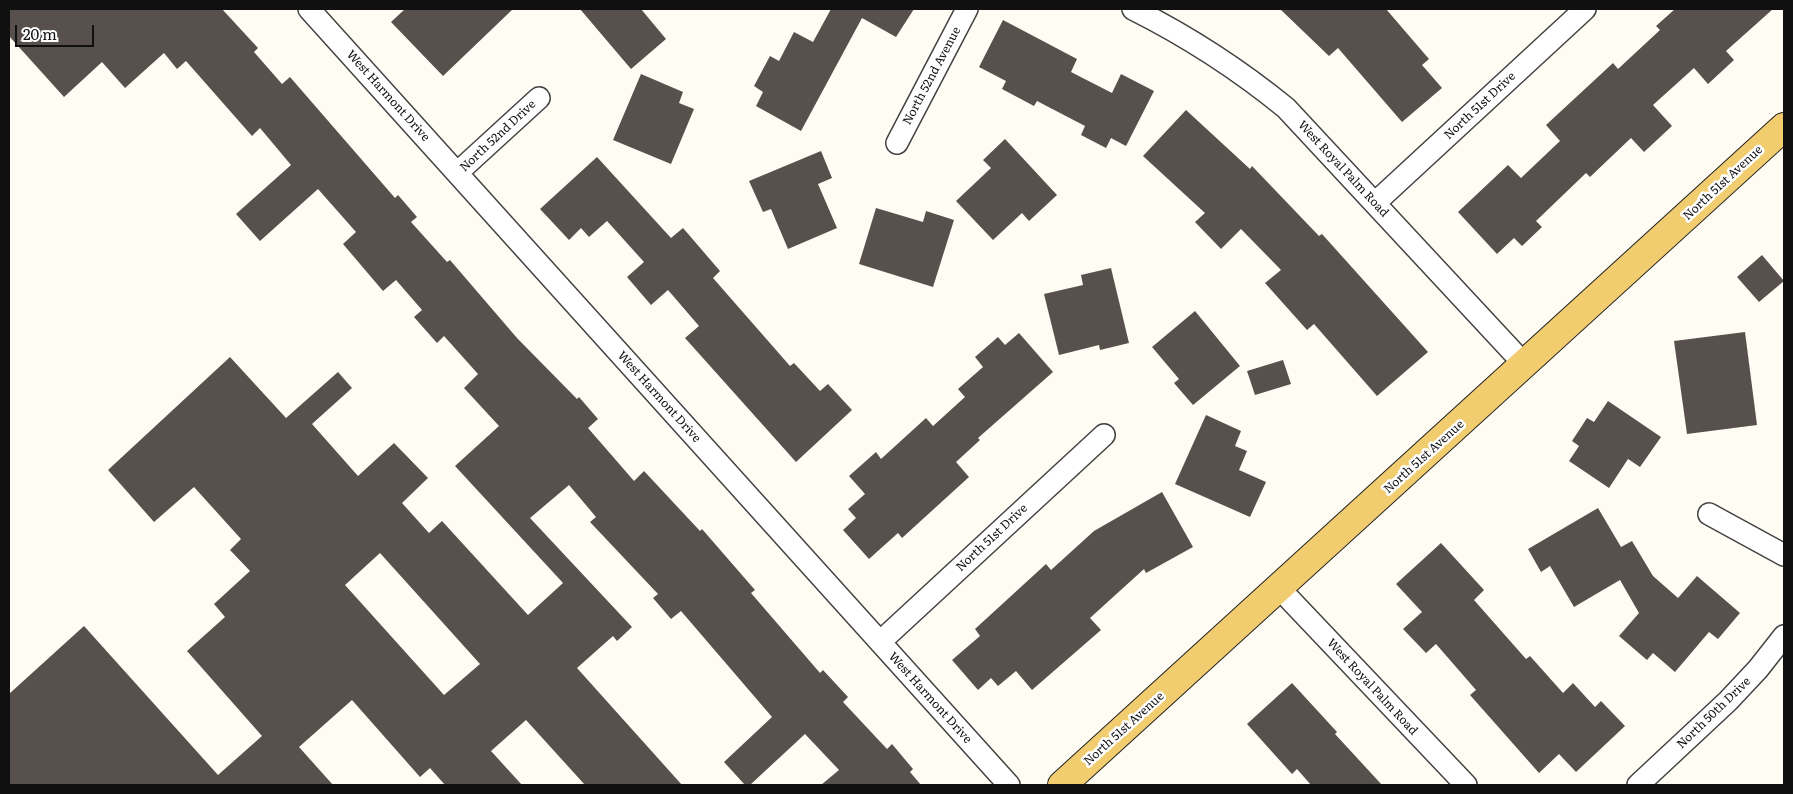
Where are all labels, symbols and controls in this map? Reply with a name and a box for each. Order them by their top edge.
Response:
scale bar [18,15,96,47]
text: 20 m [23,22,57,45]
street label: North 52nd Avenue [900,24,964,128]
street label: West Harmont Drive [343,48,433,144]
street label: North 51st Drive [1441,69,1519,143]
street label: North 52nd Drive [457,97,539,175]
street label: West Royal Palm Road [1295,118,1391,220]
street label: North 51st Avenue [1680,143,1766,223]
street label: West Harmont Drive [614,349,704,445]
street label: North 51st Avenue [1381,417,1467,497]
street label: North 51st Drive [953,501,1031,575]
street label: West Royal Palm Road [1324,636,1420,738]
street label: West Harmont Drive [885,650,975,746]
street label: North 50th Drive [1674,674,1754,752]
street label: North 51st Avenue [1081,689,1167,769]

